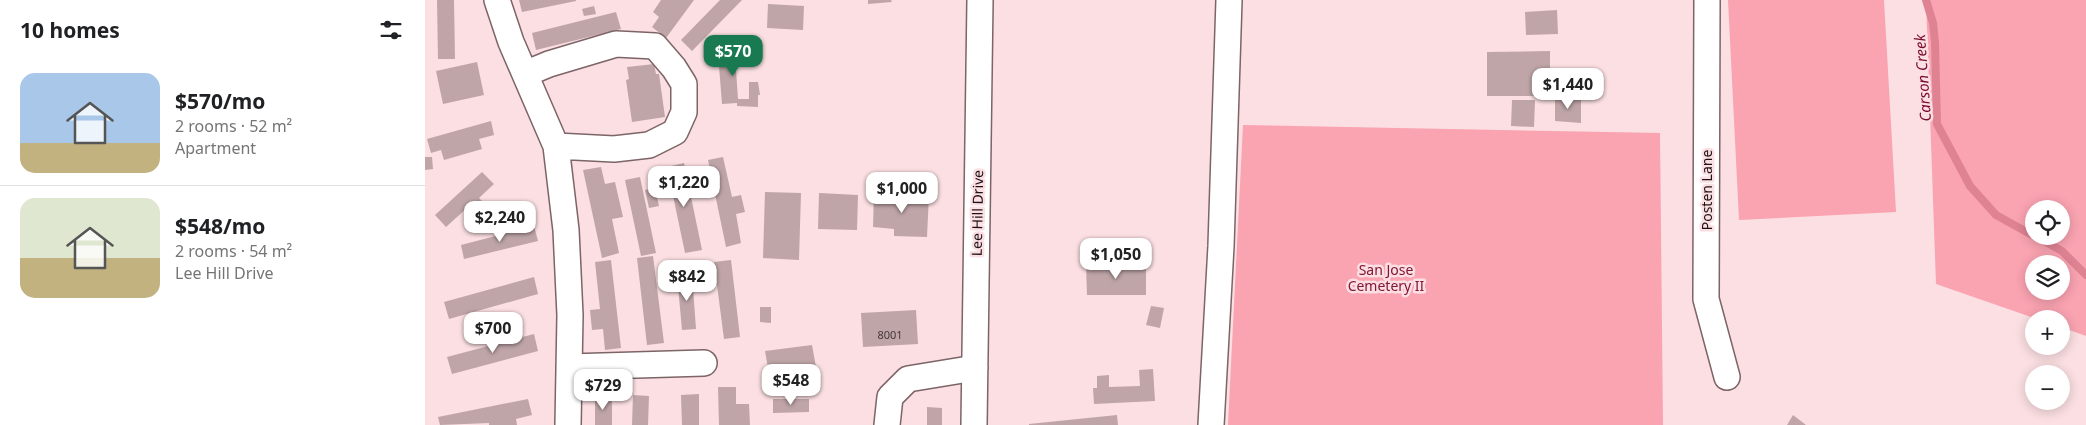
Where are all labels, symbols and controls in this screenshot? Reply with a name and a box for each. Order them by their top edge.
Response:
text: 10 homes [20,16,120,44]
icon: filters [377,16,405,44]
water label: Carson Creek [1909,33,1935,122]
pin: $570 [703,34,763,77]
text: $570 [715,40,751,62]
pin: $1,440 [1527,68,1609,110]
text: $1,440 [1543,73,1593,95]
text: $570/mo [175,87,265,115]
icon: home [60,93,120,153]
text: 2 rooms · 52 m² [175,115,292,137]
text: Apartment [175,137,256,159]
street label: Posten Lane [1697,150,1716,230]
pin: $1,220 [643,166,725,208]
street label: Lee Hill Drive [967,170,987,256]
text: $1,220 [659,171,709,193]
pin: $1,000 [861,172,943,214]
text: $1,000 [877,177,927,199]
pin: $2,240 [459,200,541,243]
map controls [2025,200,2070,410]
button: locate [2025,200,2070,245]
text: $2,240 [475,206,525,228]
text: $548/mo [175,212,265,240]
icon: home [60,218,120,278]
pin: $1,050 [1075,238,1157,280]
text: 2 rooms · 54 m² [175,240,292,262]
text: $1,050 [1091,243,1141,265]
button: layers [2025,255,2070,300]
pin: $842 [657,260,717,302]
park label: San Jose Cemetery II [1348,260,1425,295]
text: Lee Hill Drive [175,262,274,284]
text: $842 [669,265,705,287]
button: + [2025,310,2070,355]
pin: $700 [463,312,523,354]
text: $700 [475,317,511,339]
house number: 8001 [877,327,903,342]
pin: $548 [761,364,821,406]
button: − [2025,365,2070,410]
pin: $729 [573,368,633,411]
text: $548 [773,369,809,391]
text: $729 [585,374,621,396]

